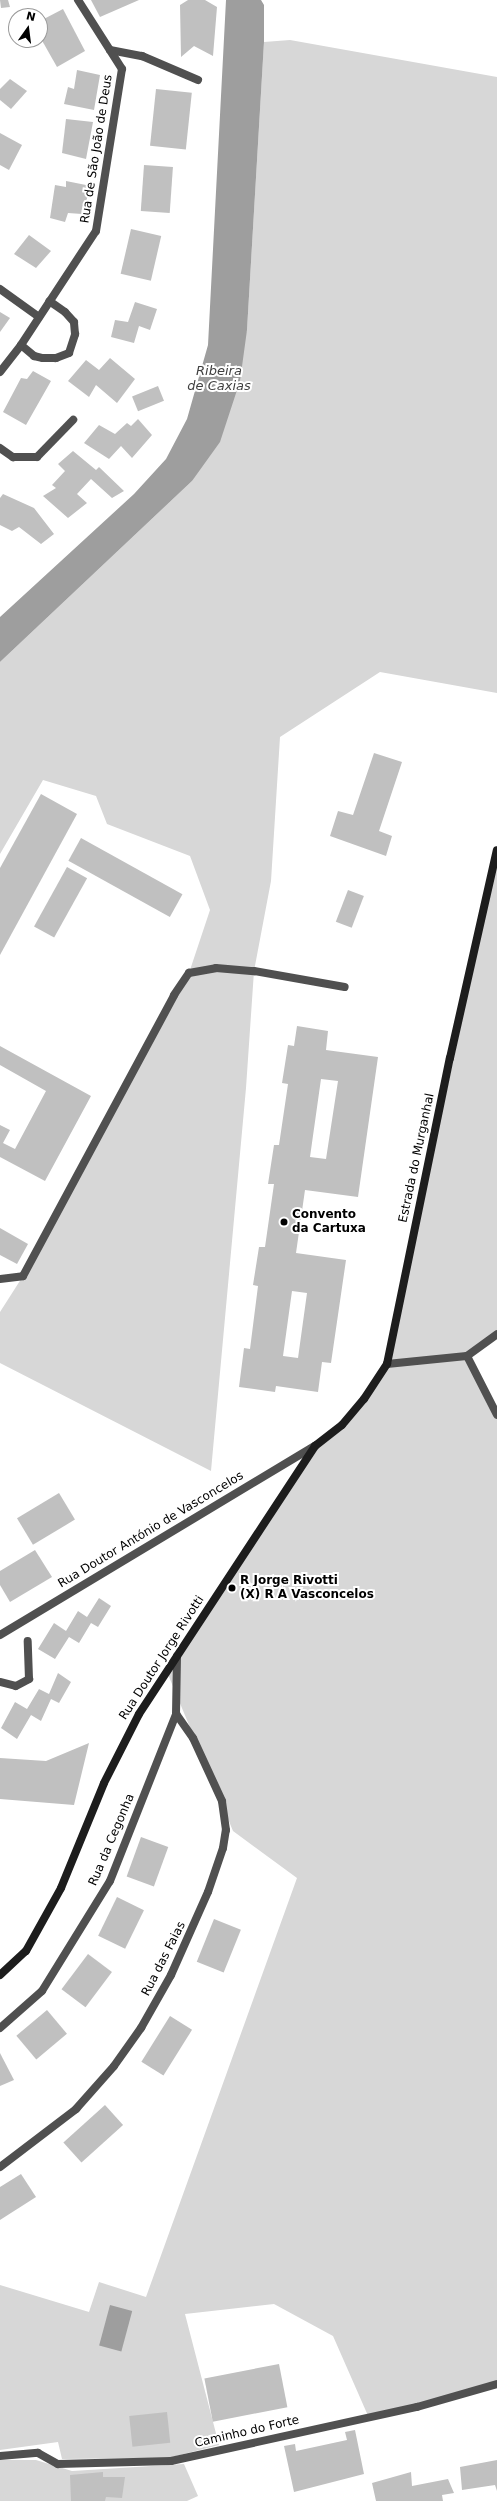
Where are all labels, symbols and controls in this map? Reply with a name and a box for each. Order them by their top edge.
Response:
north arrow [8,8,48,48]
text: N [25,9,37,24]
street label: Rua de São João de Deus [78,74,116,224]
water label: Ribeira de Caxias [187,364,251,395]
street label: Estrada do Murganhal [396,1092,438,1224]
place label: Convento da Cartuxa [292,1208,366,1236]
marker: Convento da Cartuxa [279,1217,289,1227]
street label: Rua Doutor António de Vasconcelos [56,1469,246,1591]
place label: R Jorge Rivotti (X) R A Vasconcelos [240,1574,374,1602]
marker: R Jorge Rivotti (X) R A Vasconcelos [227,1583,237,1593]
street label: Rua Doutor Jorge Rivotti [117,1593,207,1723]
street label: Rua da Cegonha [86,1792,138,1888]
street label: Rua das Faias [139,1919,189,1999]
street label: Caminho do Forte [193,2413,301,2451]

